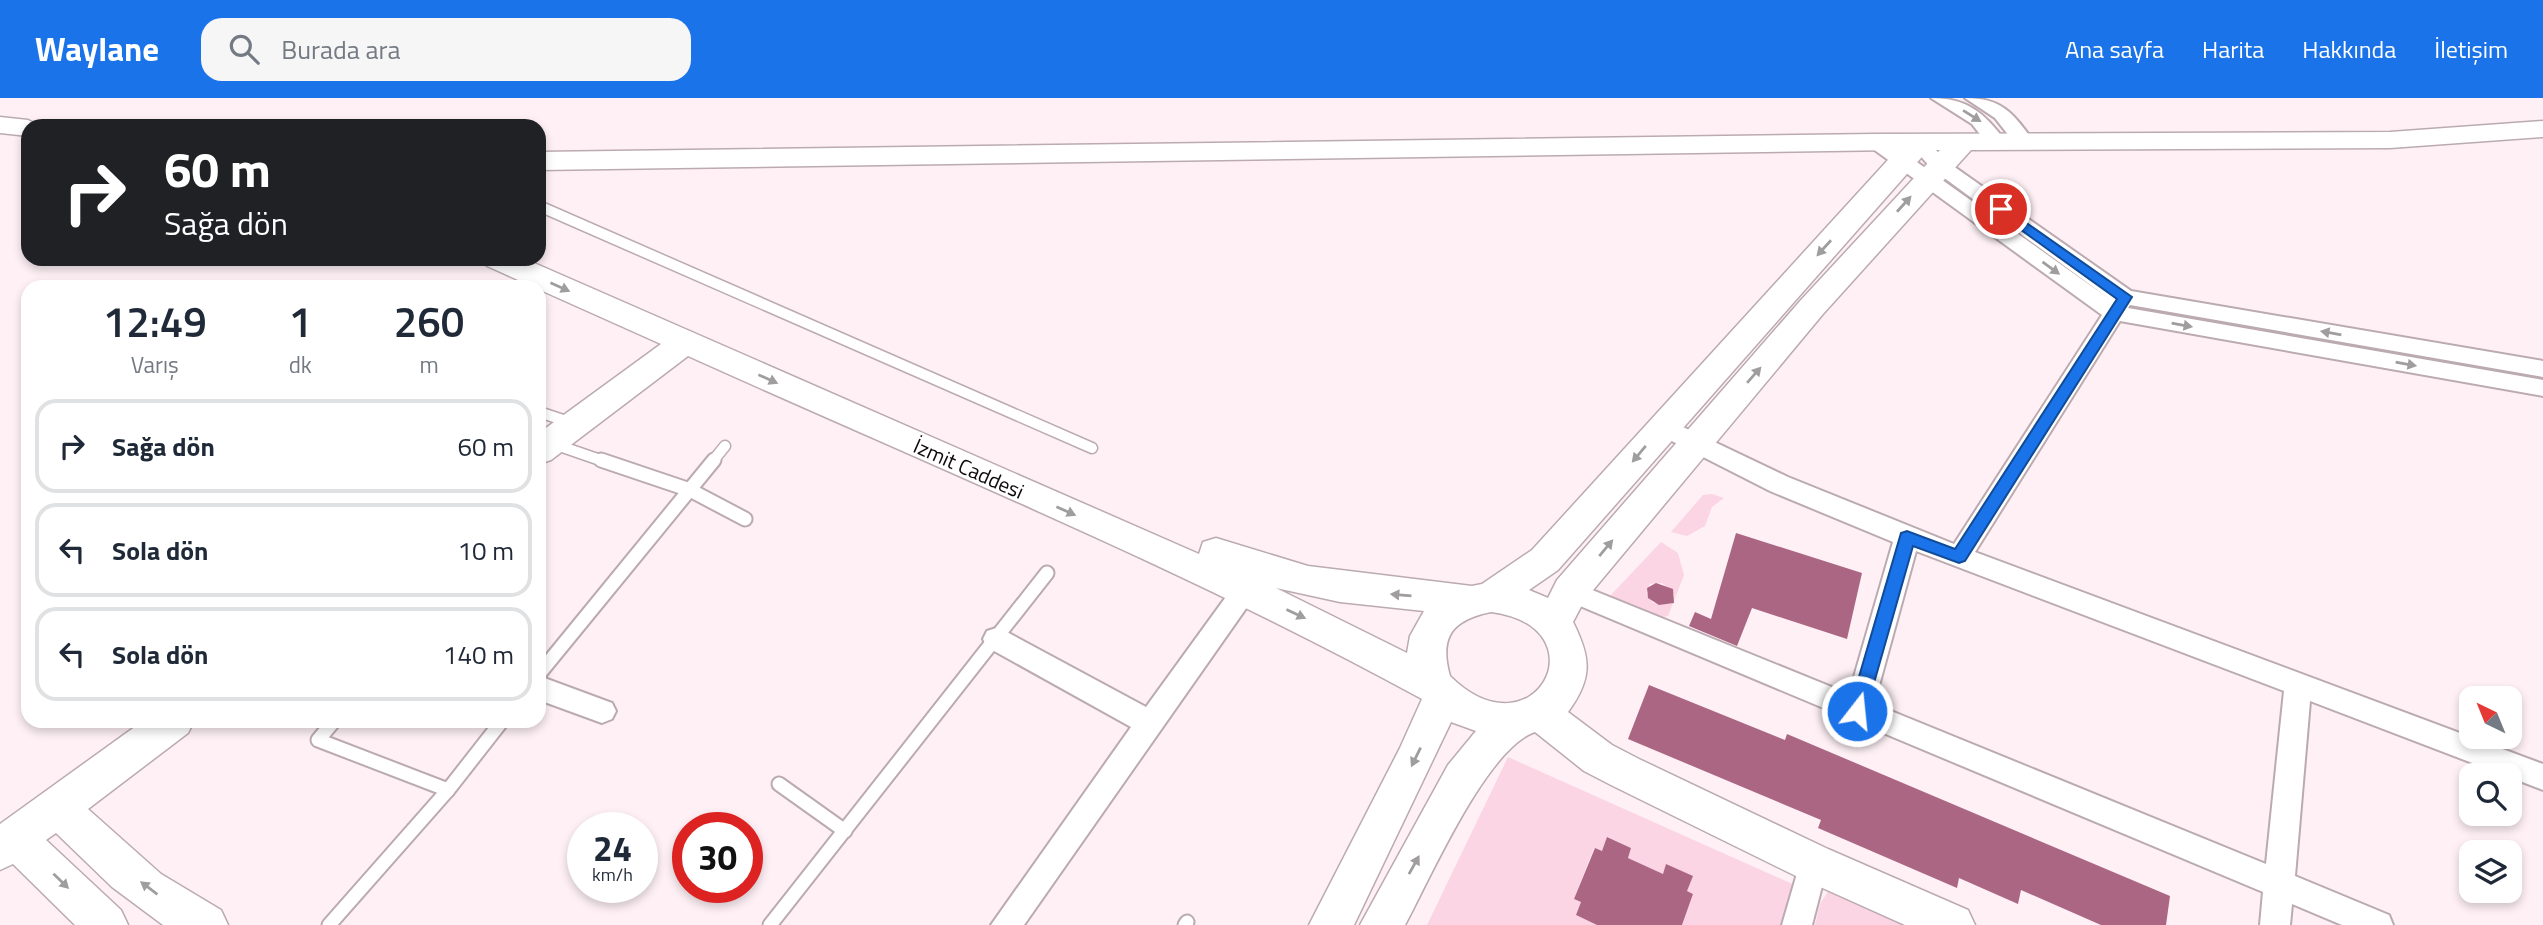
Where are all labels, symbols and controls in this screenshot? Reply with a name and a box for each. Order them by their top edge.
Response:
search box [201,18,691,81]
text: Waylane [35,24,159,74]
icon: search [225,30,263,68]
text: Burada ara [281,30,401,69]
text: Ana sayfa [2065,31,2164,67]
text: Harita [2202,31,2264,67]
text: Hakkında [2302,31,2396,67]
text: İletişim [2434,31,2508,67]
one-way arrow [1962,110,1981,123]
text: 60 m [164,131,271,206]
icon: right [49,147,140,238]
pin [1971,179,2031,239]
icon: arrive [1982,190,2020,228]
one-way arrow [1896,195,1912,213]
text: Sağa dön [164,199,288,247]
one-way arrow [1816,239,1832,256]
one-way arrow [2042,261,2060,275]
one-way arrow [550,282,571,293]
text: 12:49 [103,289,207,353]
text: 1 [289,289,312,353]
text: 260 [394,289,464,353]
one-way arrow [2171,320,2193,331]
one-way arrow [2320,327,2342,338]
text: Varış [131,347,179,382]
text: dk [289,347,312,382]
text: m [419,347,439,382]
one-way arrow [2395,359,2417,370]
one-way arrow [1746,366,1762,384]
one-way arrow [758,373,778,385]
icon: right [53,427,91,465]
text: Sağa dön [112,427,215,466]
text: 60 m [457,427,514,466]
street label: İzmit Caddesi [909,429,1029,507]
one-way arrow [1632,445,1647,462]
one-way arrow [1056,505,1076,517]
icon: left [53,531,91,569]
text: Sola dön [112,531,209,570]
text: 10 m [457,531,514,570]
one-way arrow [1598,540,1613,557]
one-way arrow [1389,589,1411,600]
one-way arrow [1286,608,1306,620]
icon: left [53,635,91,673]
text: Sola dön [112,635,209,674]
text: 140 m [443,635,514,674]
position arrow [1820,674,1894,748]
north arrow [2459,686,2522,749]
map controls [2459,686,2522,903]
one-way arrow [1411,747,1422,767]
button: search [2459,763,2522,826]
speed limit sign: 30 [672,812,763,903]
text: 24 [593,821,632,875]
button: layers [2459,840,2522,903]
one-way arrow [1408,855,1420,874]
text: km/h [592,861,633,888]
one-way arrow [52,873,69,889]
one-way arrow [140,882,158,896]

